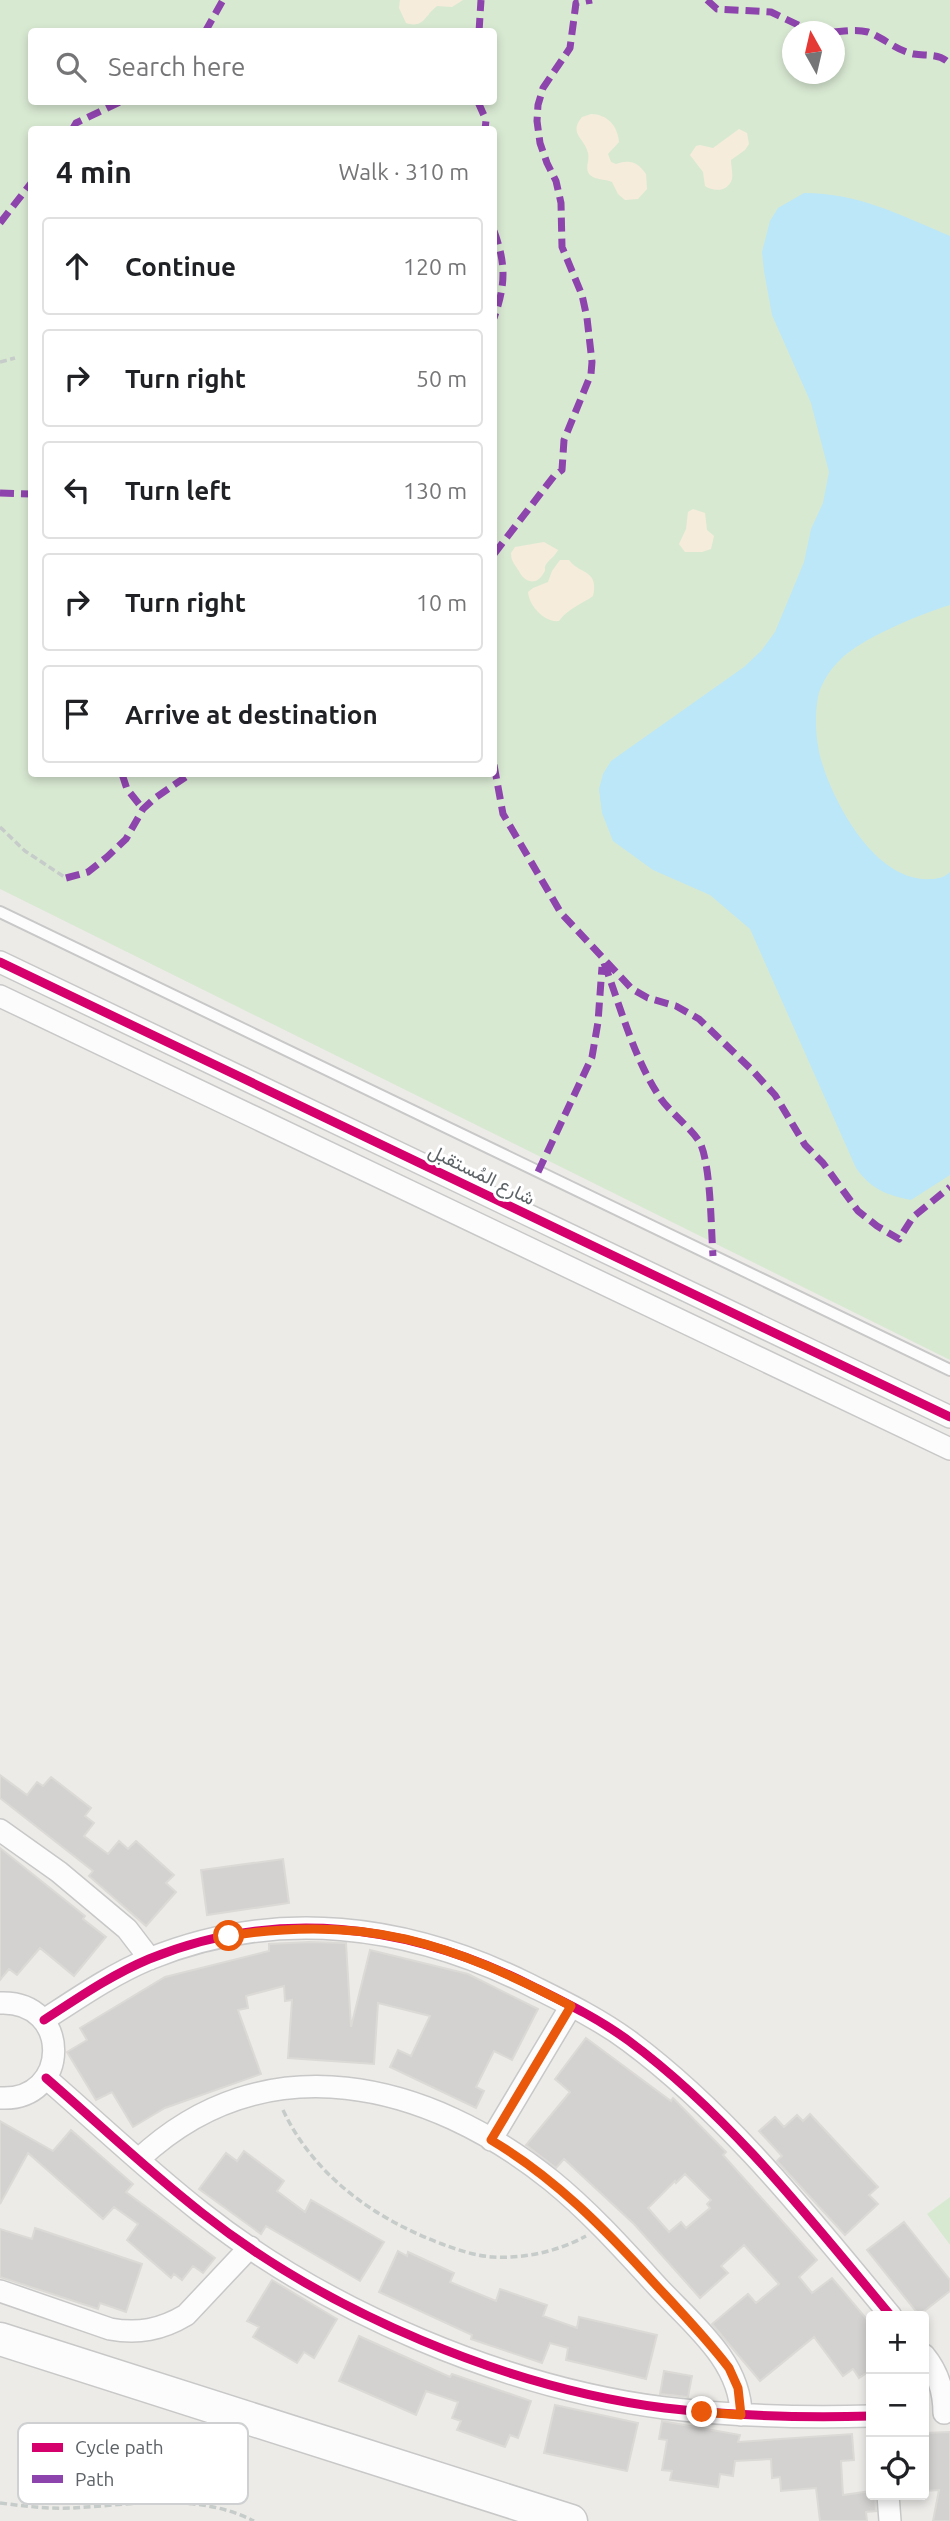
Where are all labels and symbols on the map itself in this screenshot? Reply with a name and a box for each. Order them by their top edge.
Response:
north arrow [782,21,845,84]
street label: شارع المُستقبل [424,1139,539,1211]
route start [213,1920,244,1951]
route end [686,2396,717,2427]
legend [18,2423,248,2504]
text: Cycle path [75,2436,164,2458]
text: Path [75,2468,114,2490]

